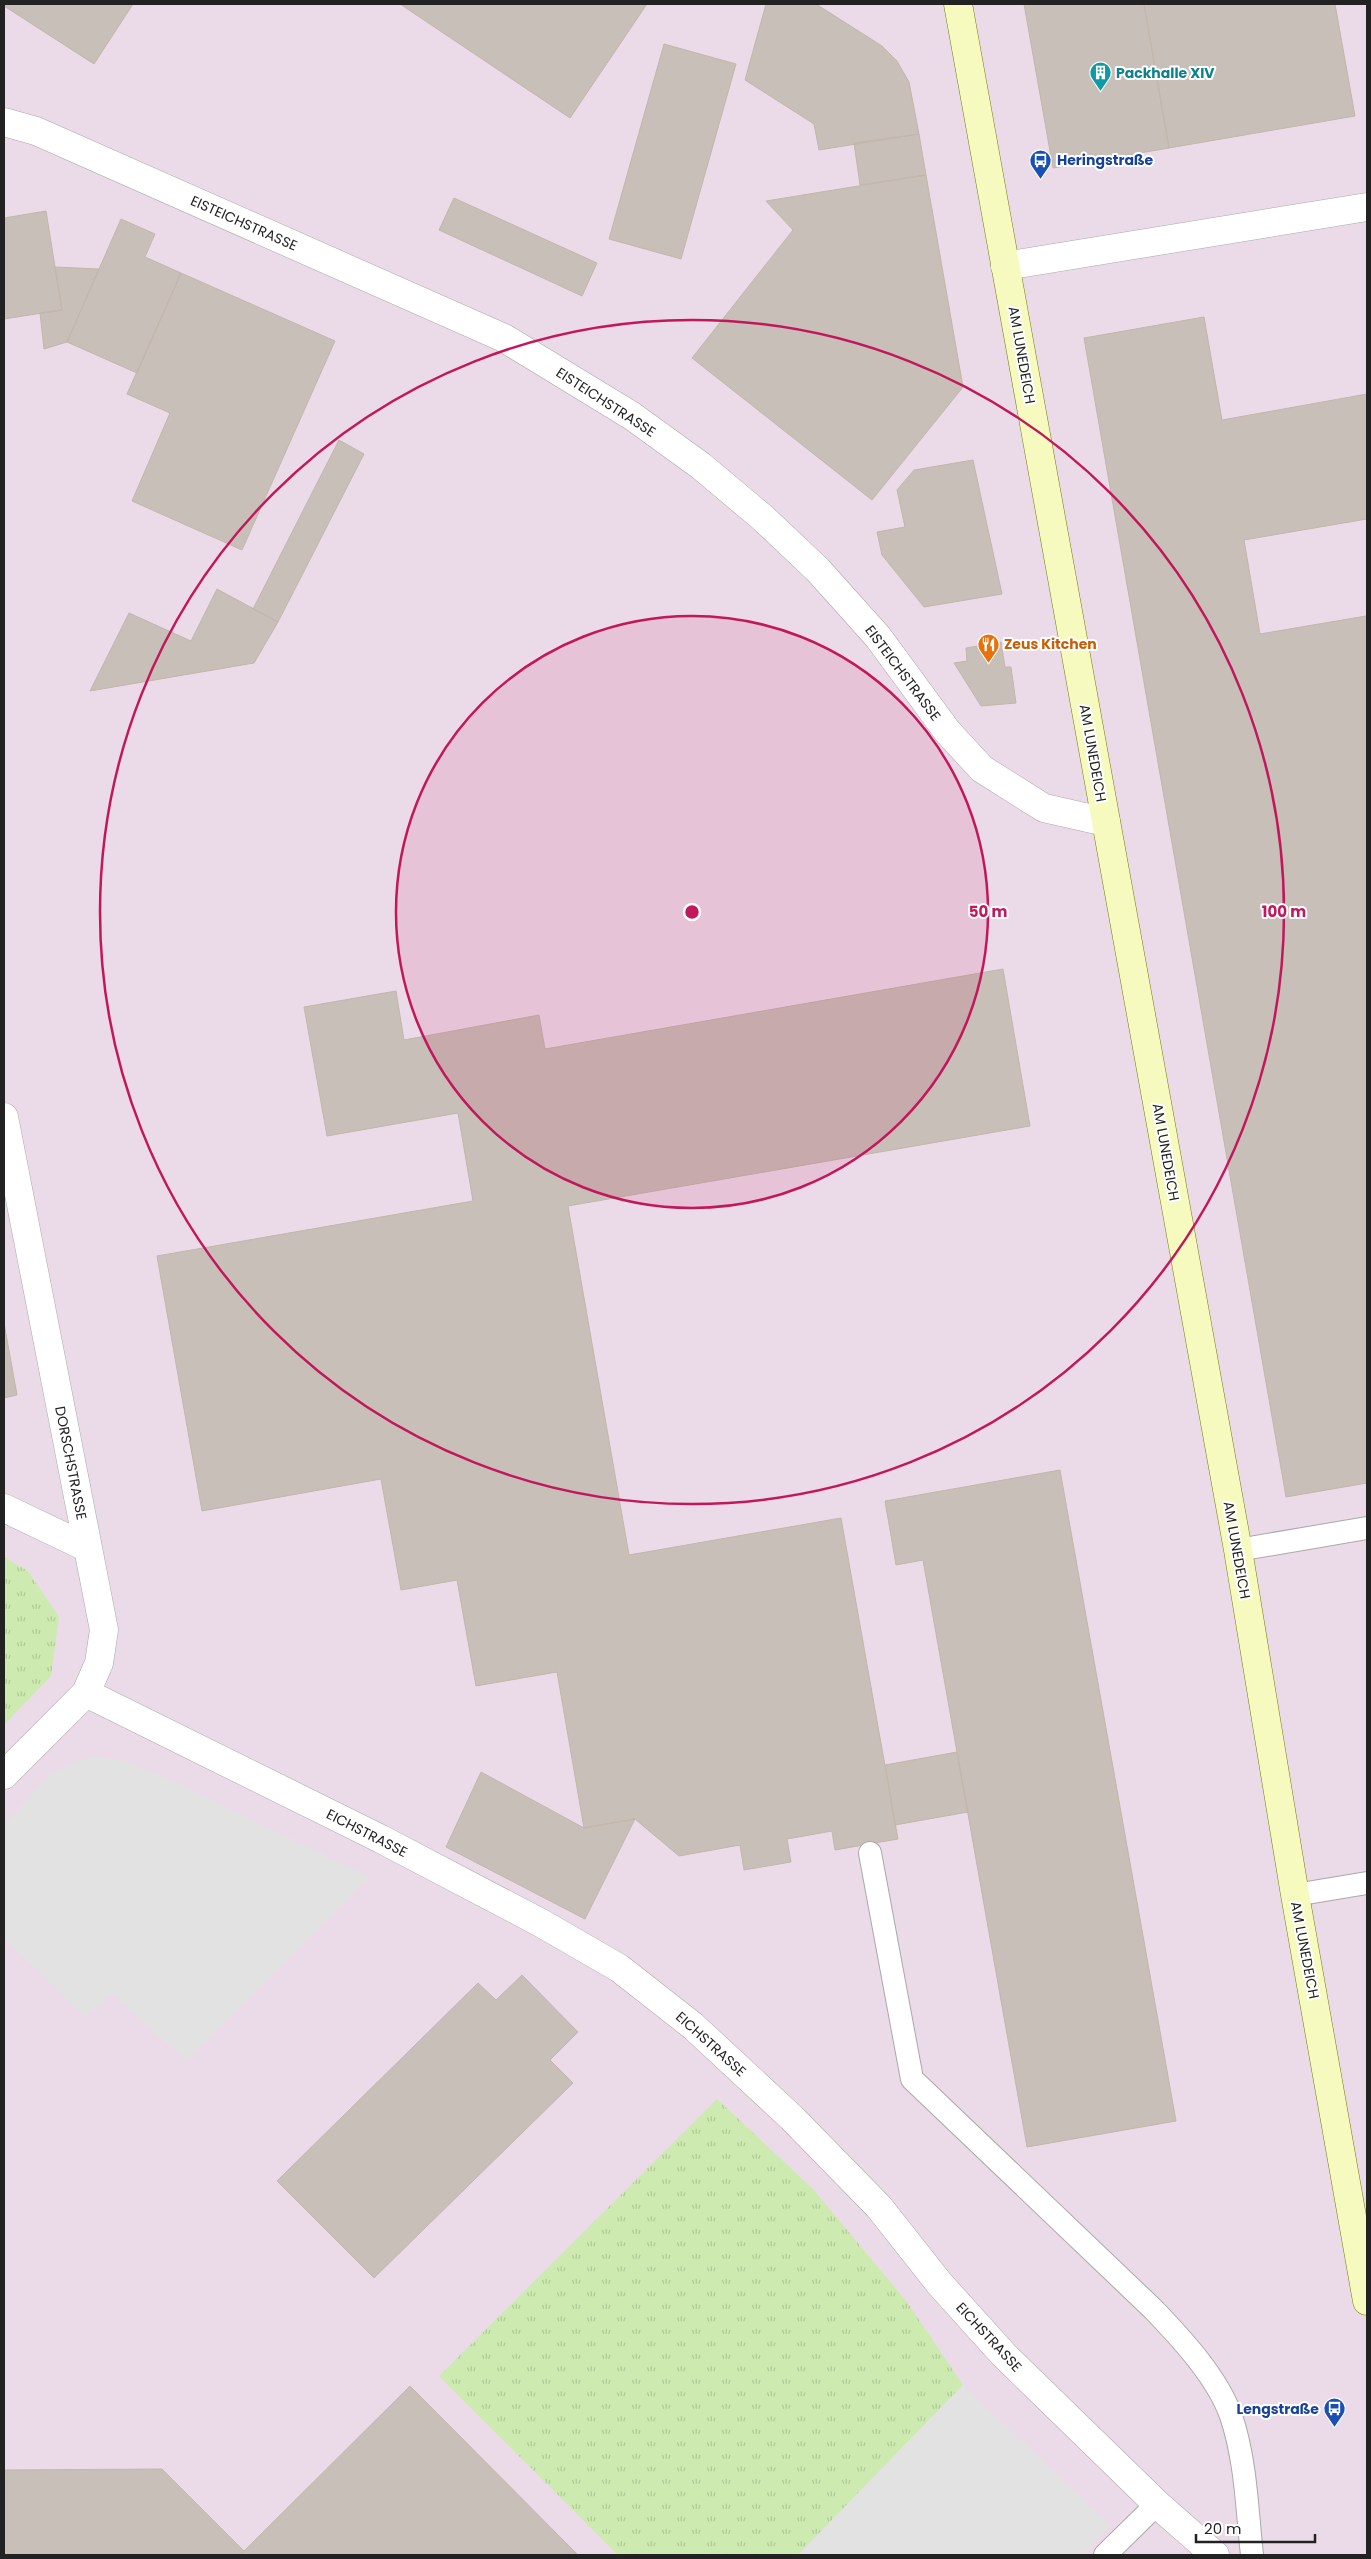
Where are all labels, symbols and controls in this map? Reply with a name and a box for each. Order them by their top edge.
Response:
building icon: Packhalle XIV [1088,61,1112,92]
place label: Packhalle XIV [1116,63,1215,83]
bus stop icon: Heringstraße [1029,148,1053,179]
place label: Heringstraße [1057,150,1154,170]
street label: EISTEICHSTRASSE [187,190,301,256]
street label: AM LUNEDEICH [1004,305,1040,405]
street label: EISTEICHSTRASSE [552,362,660,442]
street label: EISTEICHSTRASSE [860,621,946,725]
restaurant icon: Zeus Kitchen [976,632,1000,663]
place label: Zeus Kitchen [1004,634,1097,654]
street label: AM LUNEDEICH [1075,703,1111,803]
text: 50 m [969,901,1007,922]
text: 100 m [1262,901,1306,922]
centre of rings [683,903,701,921]
street label: AM LUNEDEICH [1148,1102,1184,1202]
street label: DORSCHSTRASSE [50,1404,92,1522]
street label: AM LUNEDEICH [1219,1500,1255,1600]
street label: EICHSTRASSE [323,1804,411,1862]
street label: AM LUNEDEICH [1286,1900,1324,2000]
street label: EICHSTRASSE [671,2007,751,2081]
street label: EICHSTRASSE [952,2298,1026,2376]
bus stop icon: Lengstraße [1323,2397,1347,2428]
place label: Lengstraße [1236,2399,1319,2419]
scale bar [1196,2512,1315,2544]
text: 20 m [1204,2518,1242,2539]

